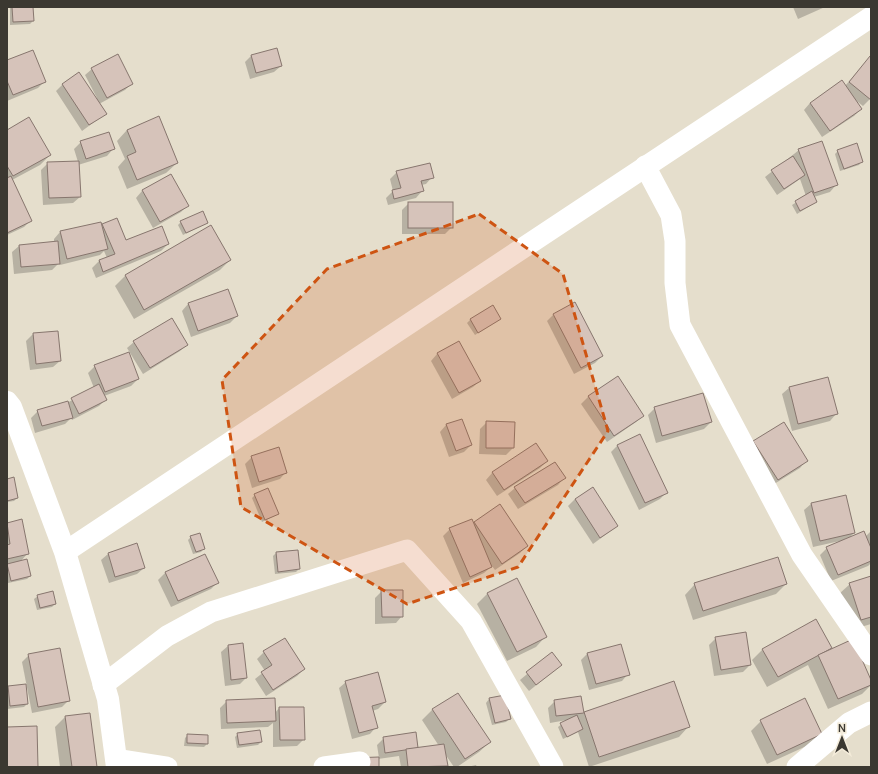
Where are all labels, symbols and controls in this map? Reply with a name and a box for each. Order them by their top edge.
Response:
north arrow [822,718,862,758]
text: N [838,720,846,735]

